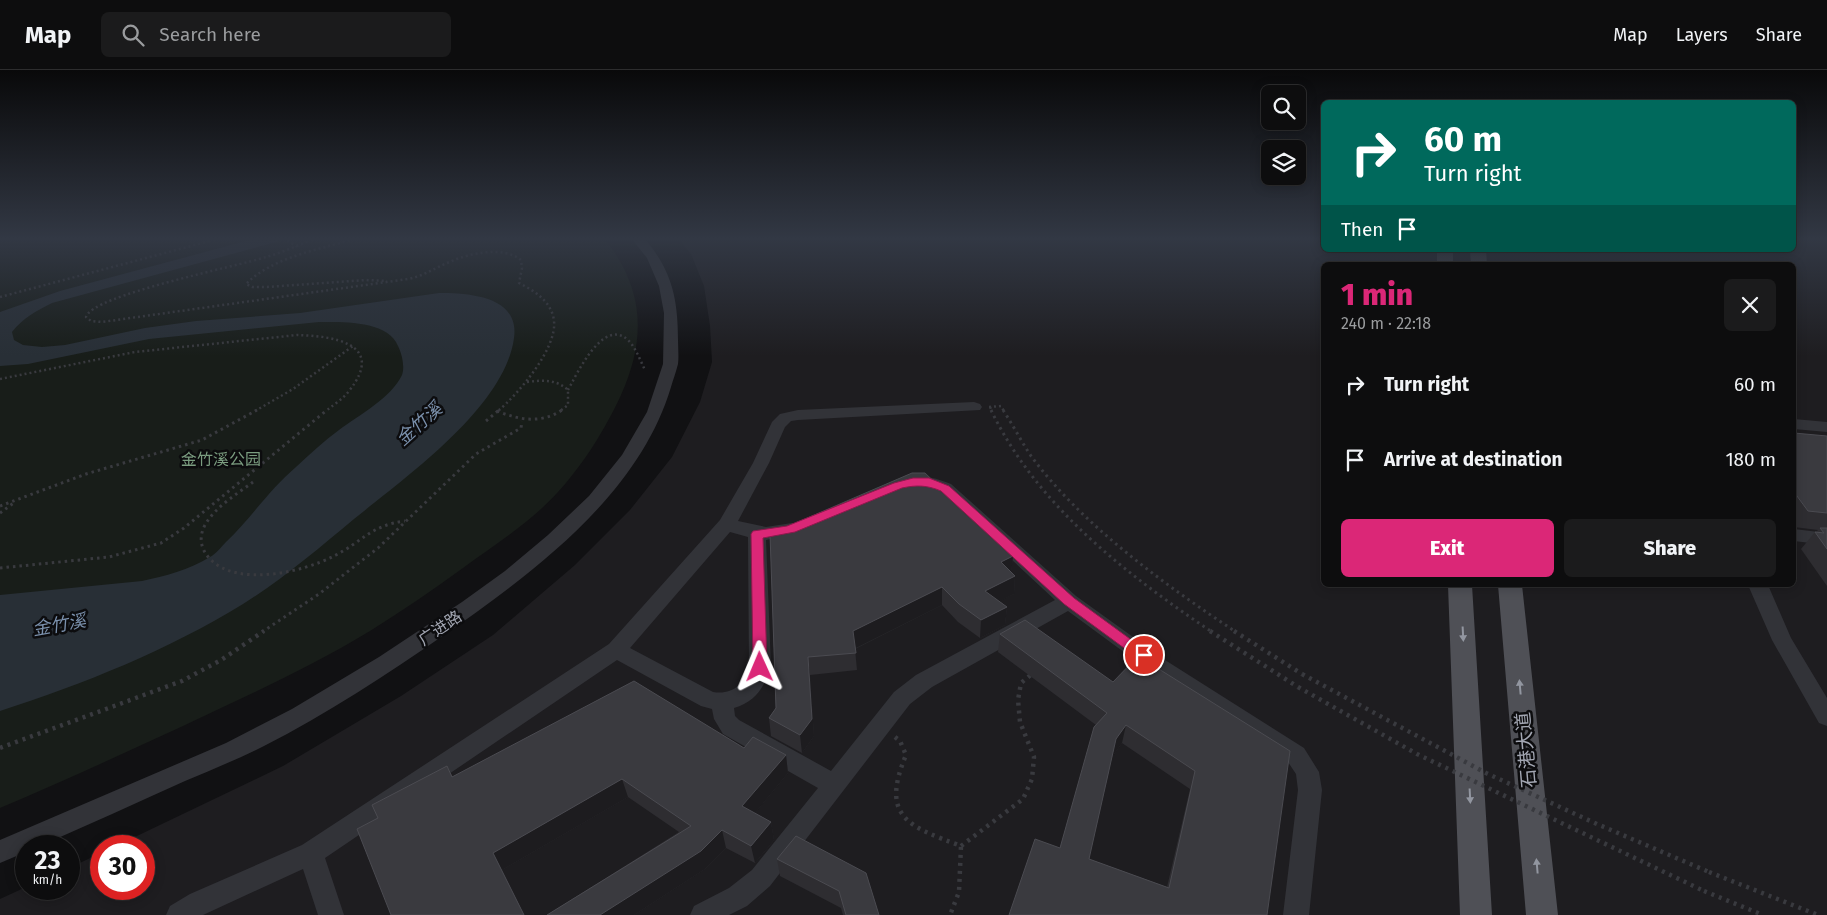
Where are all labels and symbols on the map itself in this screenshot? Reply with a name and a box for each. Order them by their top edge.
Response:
water label: 金竹溪 [392,396,448,450]
park label: 金竹溪公园 [181,450,261,469]
street label: 广进路 [415,607,465,649]
water label: 金竹溪 [31,609,89,641]
one-way arrow [1459,626,1467,642]
pin [1123,634,1165,676]
position arrow [733,640,785,692]
one-way arrow [1516,679,1524,695]
street label: 石港大道 [1511,711,1541,789]
one-way arrow [1467,788,1475,804]
speed limit sign: 30 [90,835,155,900]
one-way arrow [1533,858,1541,874]

